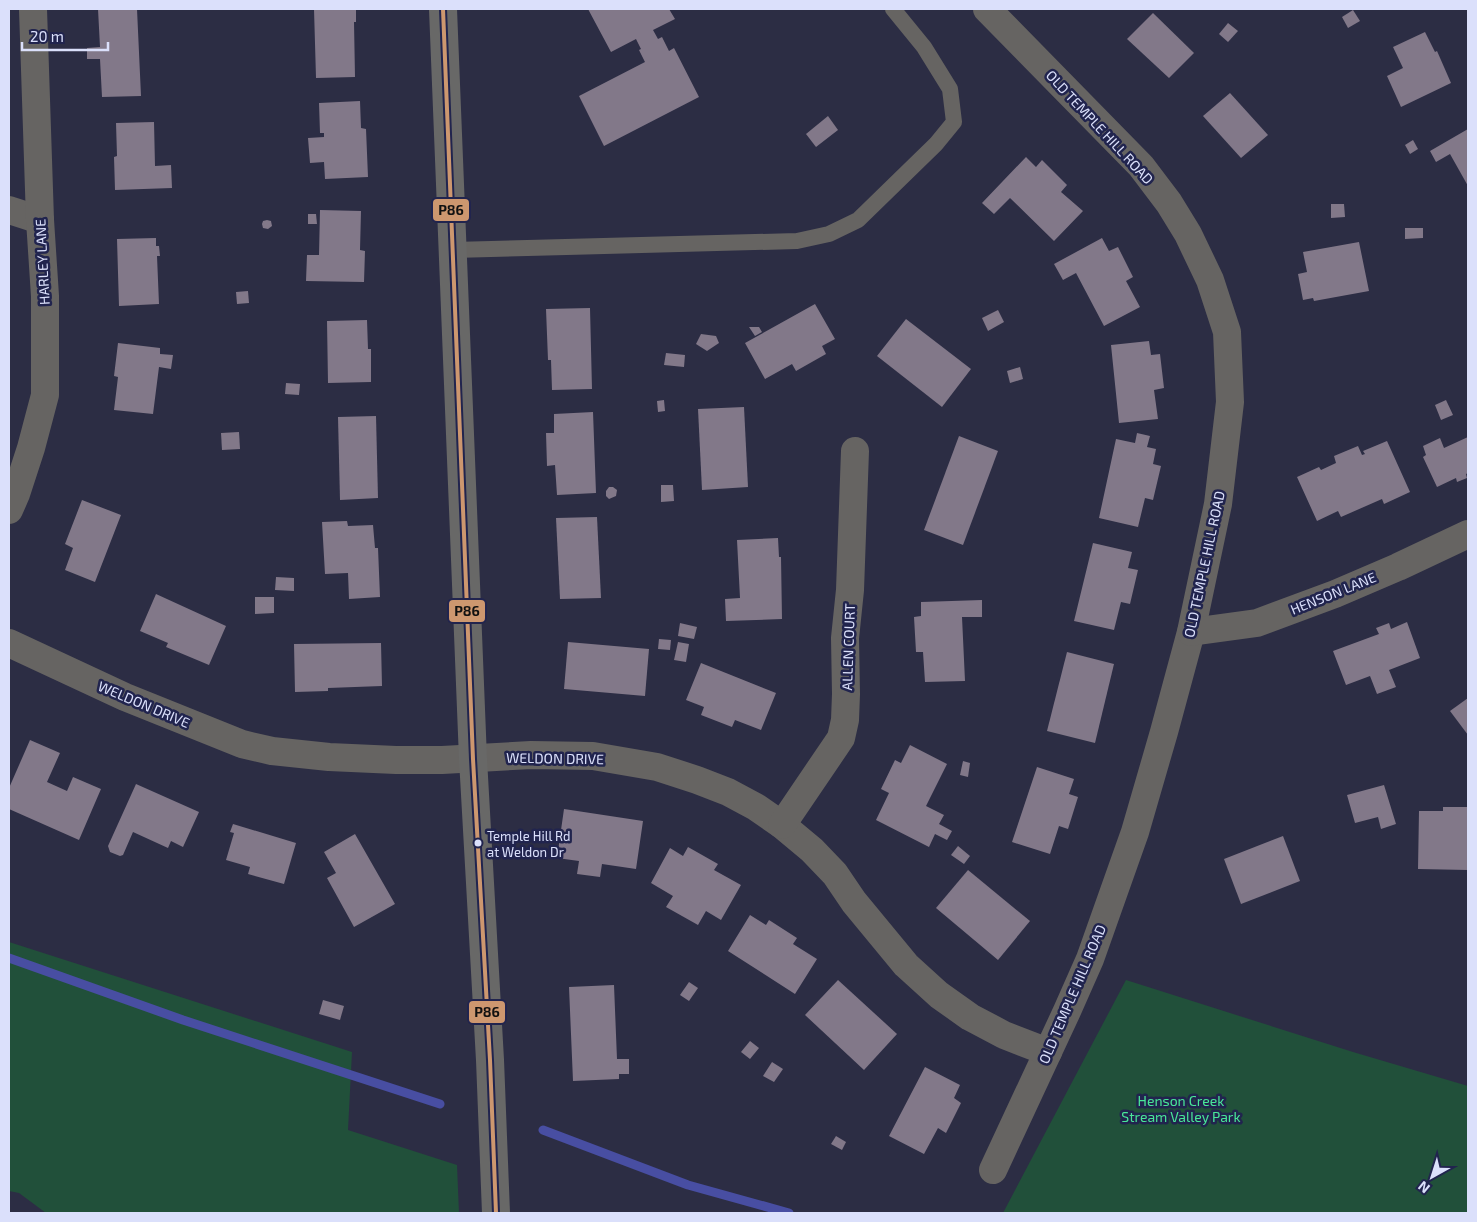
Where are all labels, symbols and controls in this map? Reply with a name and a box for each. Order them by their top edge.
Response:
scale bar [22,20,109,52]
text: 20 m [30,27,64,45]
street label: OLD TEMPLE HILL ROAD [1043,67,1157,187]
line badge: P86 [432,198,470,222]
text: P86 [438,201,464,218]
street label: HARLEY LANE [31,218,53,305]
street label: OLD TEMPLE HILL ROAD [1180,489,1228,639]
street label: HENSON LANE [1288,568,1378,618]
line badge: P86 [448,599,486,623]
text: P86 [454,602,480,619]
street label: ALLEN COURT [838,603,858,691]
street label: WELDON DRIVE [96,677,193,731]
street label: WELDON DRIVE [506,749,604,767]
place label: Temple Hill Rd at Weldon Dr [487,828,570,860]
marker: Temple Hill Rd at Weldon Dr [473,838,483,848]
street label: OLD TEMPLE HILL ROAD [1035,922,1109,1066]
line badge: P86 [468,1000,506,1024]
text: P86 [474,1003,500,1020]
park label: Henson Creek Stream Valley Park [1121,1092,1241,1125]
north arrow [1407,1152,1457,1202]
text: N [1414,1178,1433,1197]

